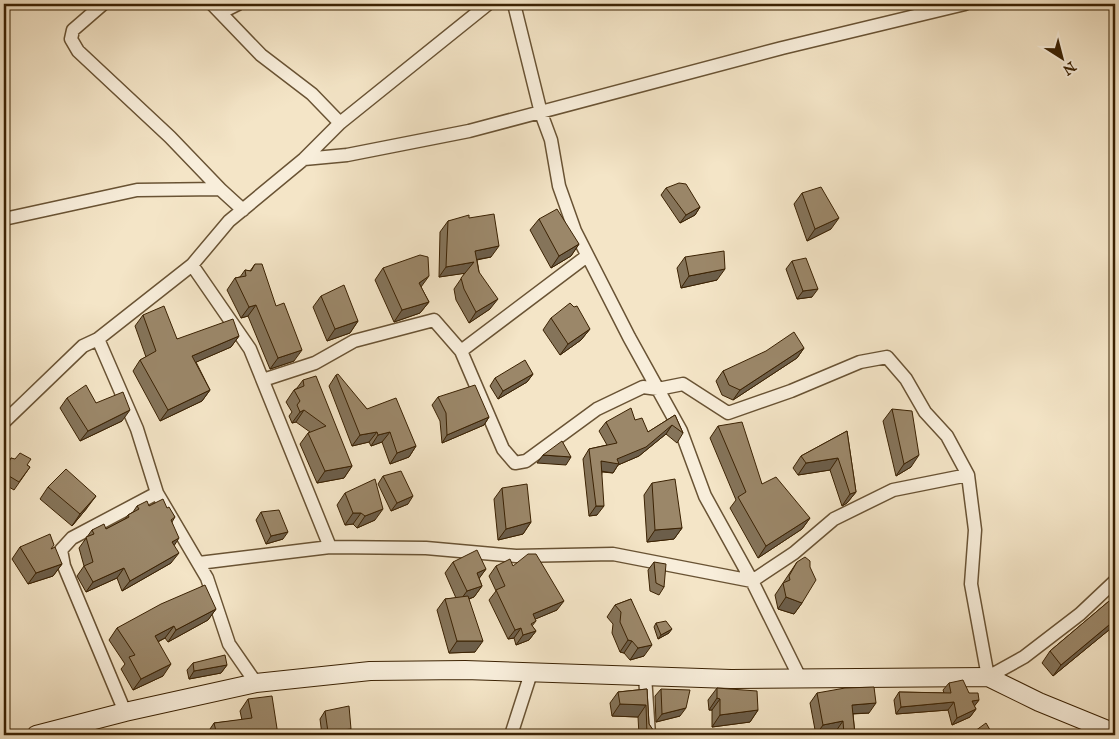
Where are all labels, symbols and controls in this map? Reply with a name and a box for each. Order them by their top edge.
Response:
north arrow [1036,32,1086,82]
text: N [1059,56,1080,79]

